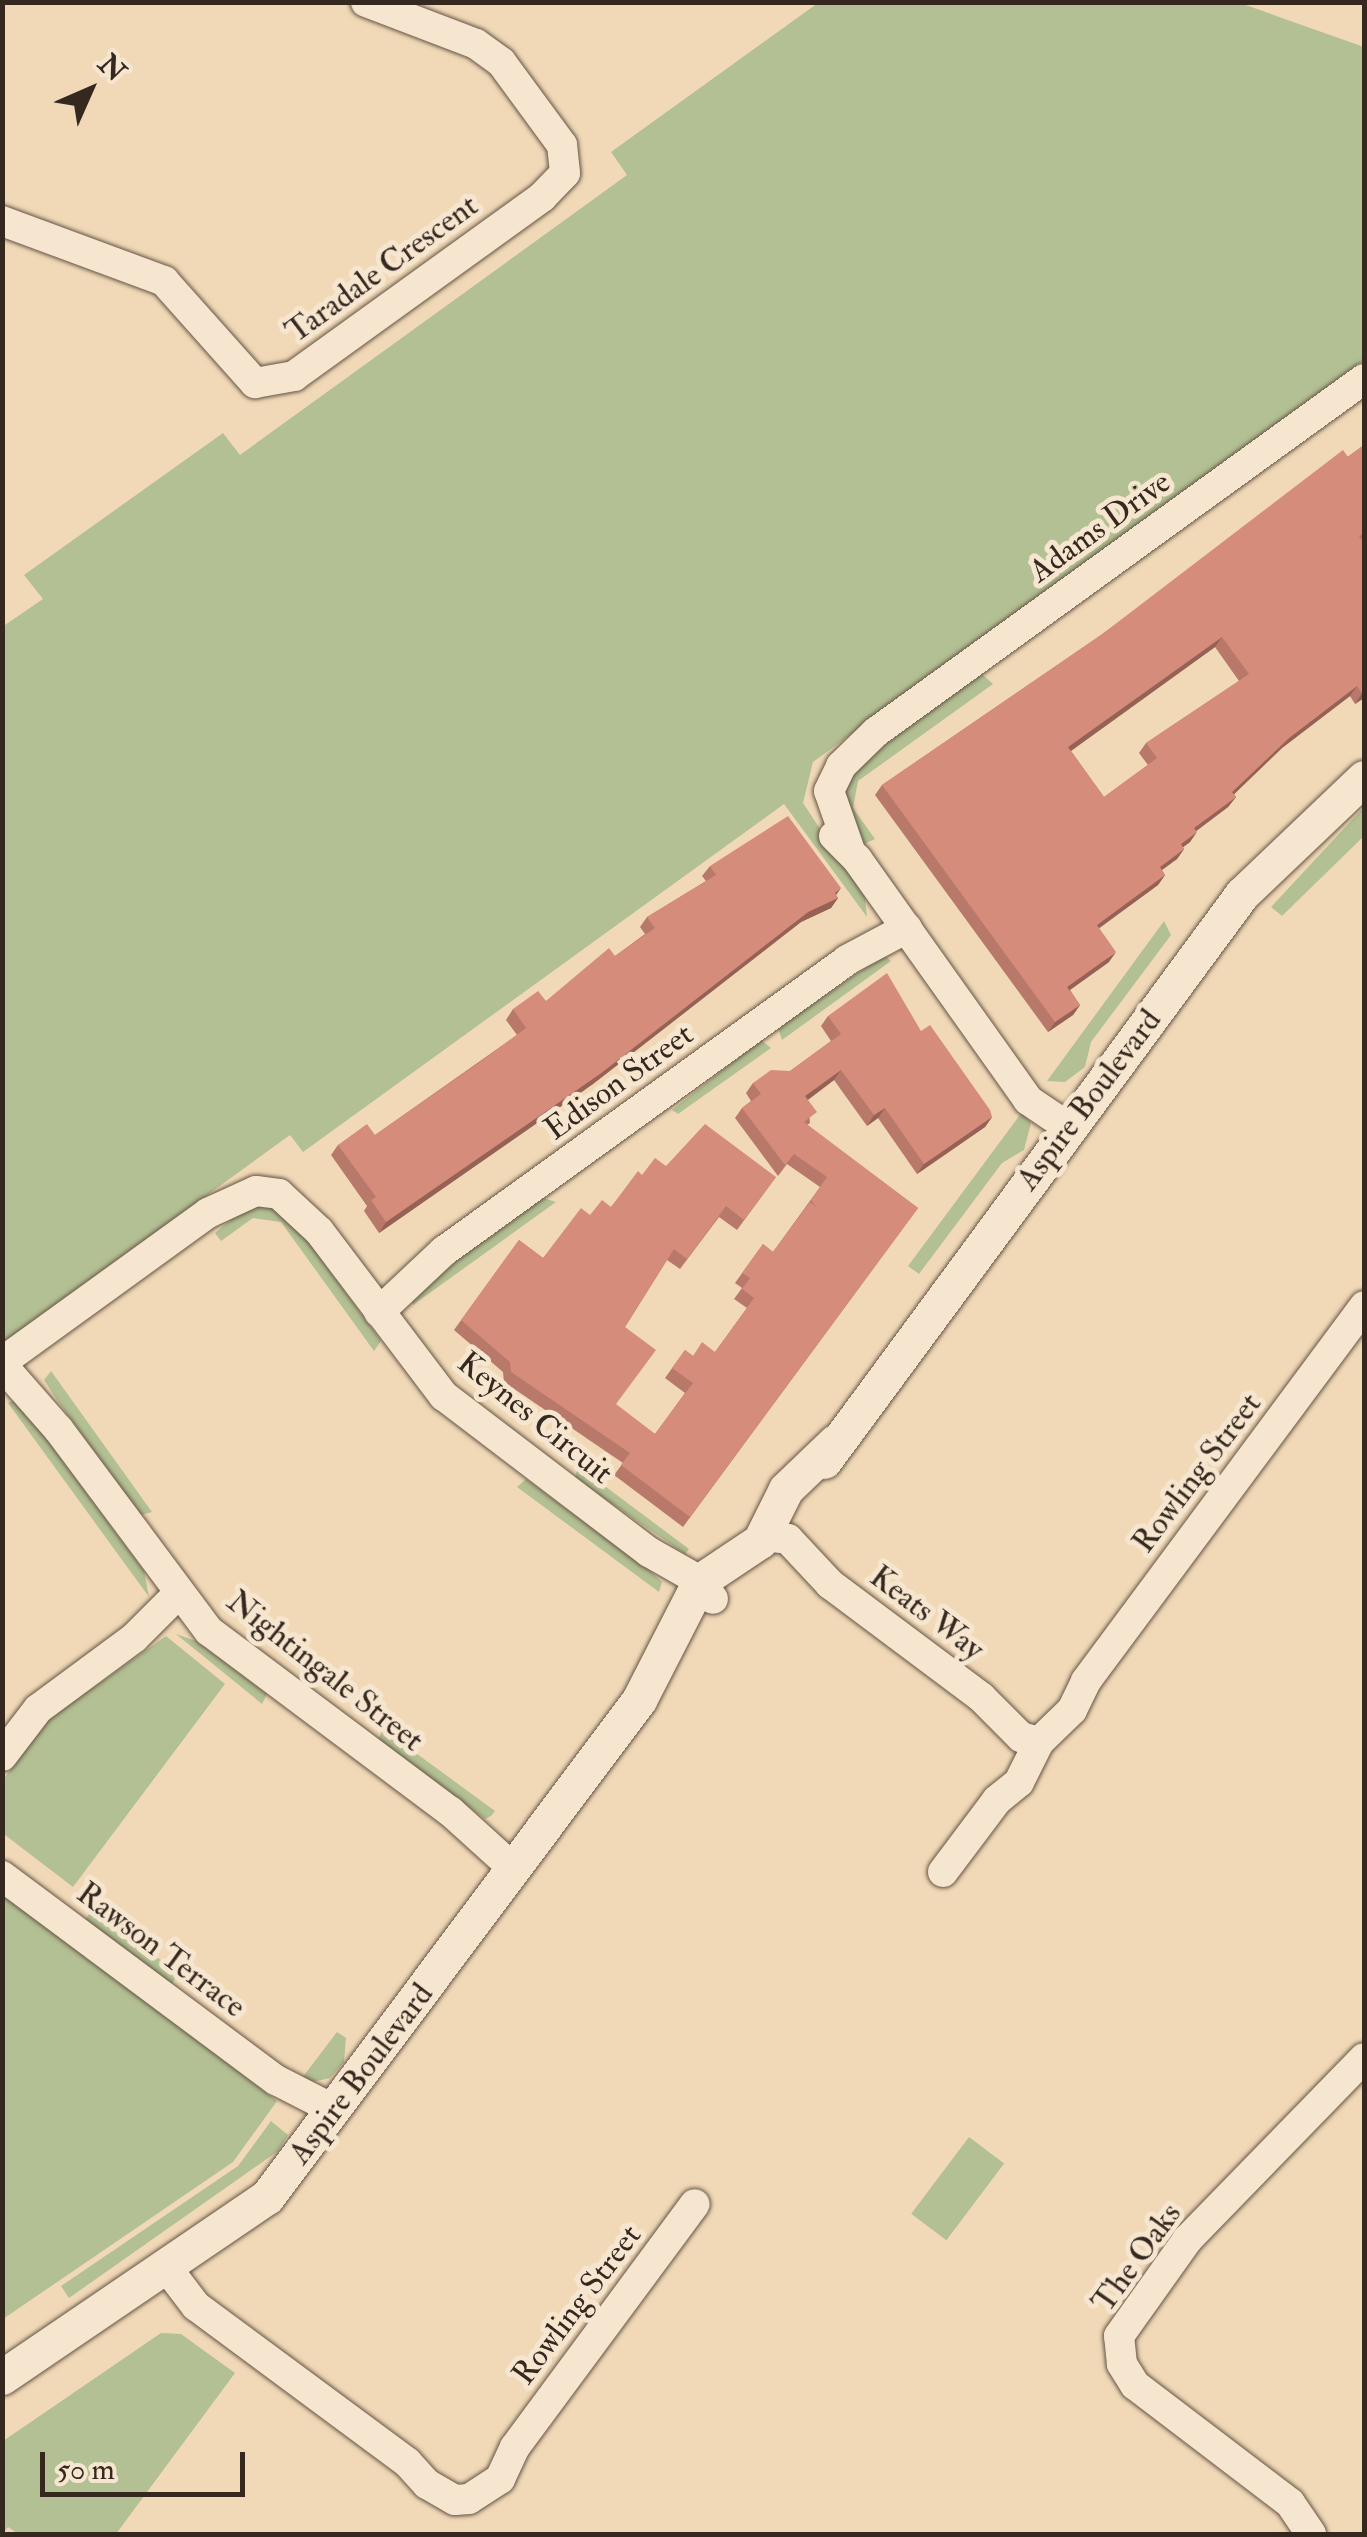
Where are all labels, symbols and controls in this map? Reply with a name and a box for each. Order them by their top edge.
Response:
north arrow [40,40,140,140]
text: N [90,47,133,90]
street label: Taradale Crescent [279,187,485,351]
street label: Adams Drive [1022,463,1178,591]
street label: Aspire Boulevard [1009,1002,1169,1198]
street label: Edison Street [537,1015,701,1149]
street label: Keynes Circuit [450,1344,620,1492]
street label: Rowling Street [1124,1385,1270,1561]
street label: Keats Way [862,1558,992,1668]
street label: Nightingale Street [219,1582,431,1760]
street label: Rawson Terrace [69,1874,253,2026]
street label: Aspire Boulevard [281,1976,441,2172]
street label: The Oaks [1084,2196,1190,2320]
street label: Rowling Street [504,2217,650,2393]
scale bar [45,2432,250,2494]
text: 50 m [57,2451,115,2488]

